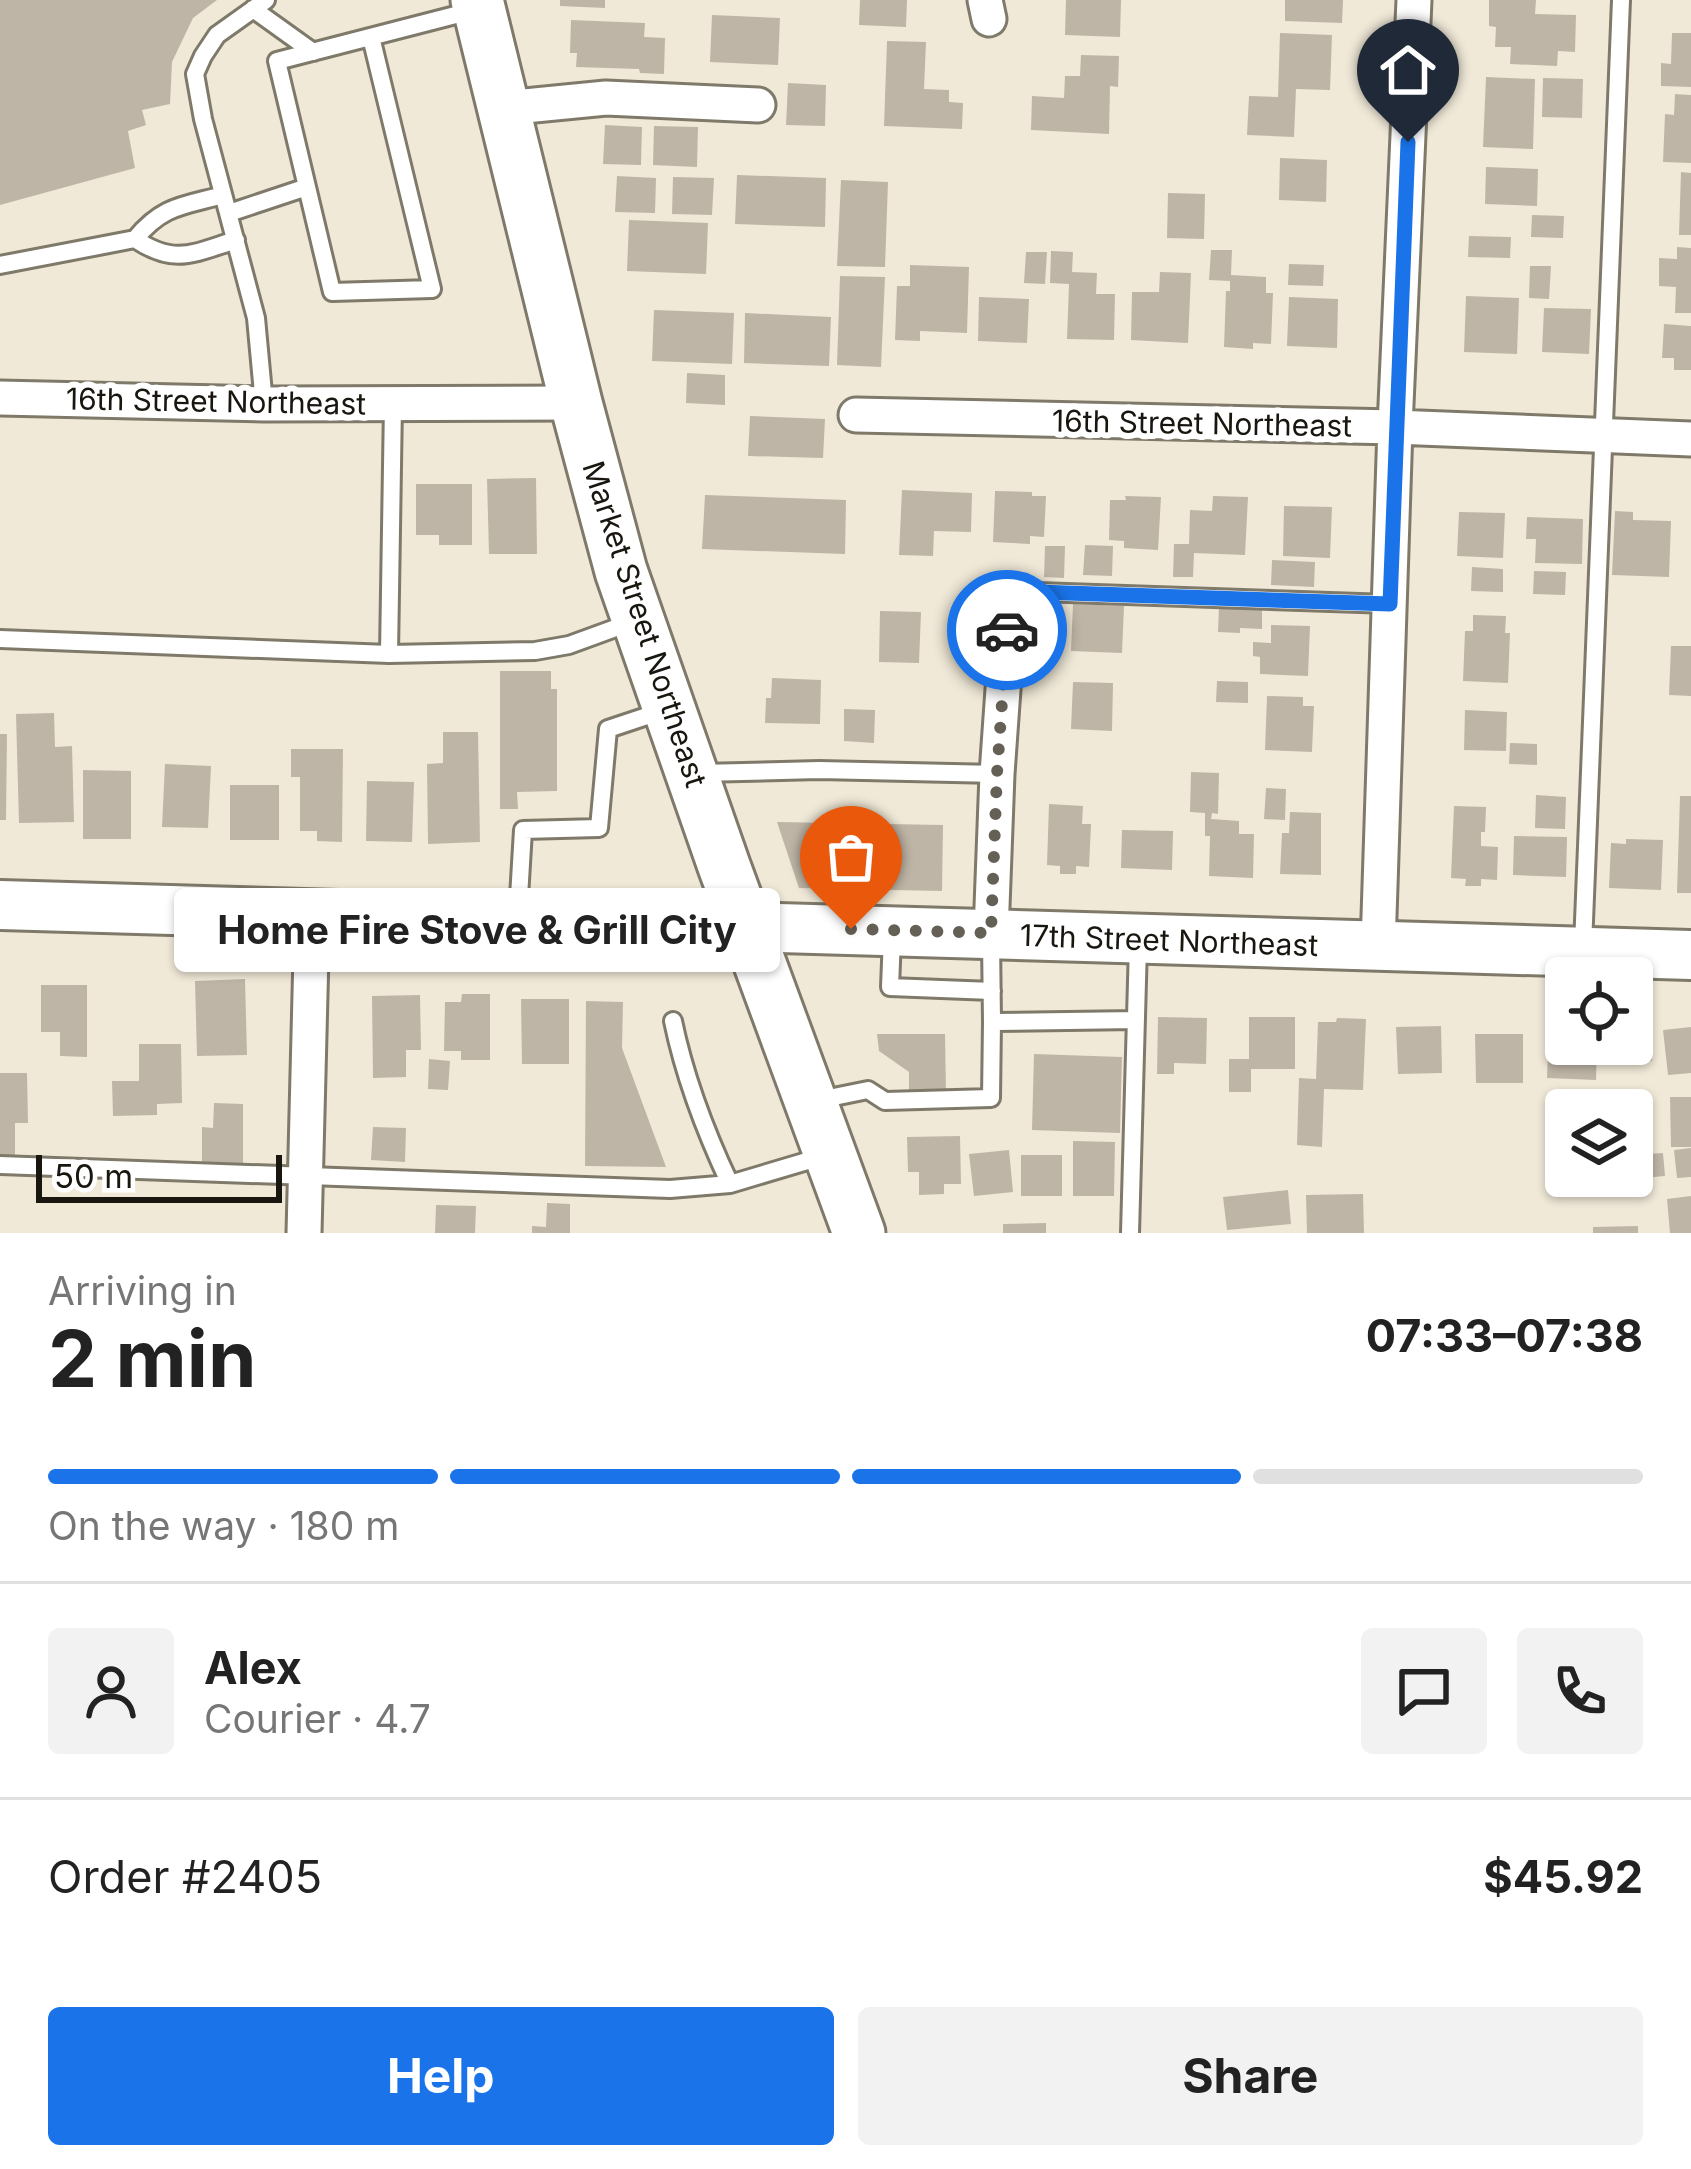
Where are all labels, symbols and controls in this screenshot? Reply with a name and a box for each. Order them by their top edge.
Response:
pin [1357,19,1459,142]
icon: home [1375,37,1441,103]
street label: 16th Street Northeast [66,380,367,422]
street label: 16th Street Northeast [1052,402,1353,444]
street label: Market Street Northeast [575,457,715,792]
courier [947,570,1067,690]
icon: car [974,597,1040,663]
pin [800,806,902,929]
icon: bag [818,824,884,890]
callout: Home Fire Stove & Grill City [173,887,779,971]
text: Home Fire Stove & Grill City [217,906,737,953]
street label: 17th Street Northeast [1019,917,1319,963]
map controls [1545,957,1653,1197]
button: locate [1545,957,1653,1065]
button: layers [1545,1089,1653,1197]
scale bar [36,1149,282,1202]
text: 50 m [54,1156,133,1196]
text: Arriving in [48,1267,237,1314]
text: 07:33–07:38 [1366,1308,1643,1363]
text: 2 min [48,1311,256,1406]
text: On the way · 180 m [48,1502,399,1549]
button: person [48,1628,174,1754]
button: chat [1361,1628,1487,1754]
button: phone [1517,1628,1643,1754]
text: Alex [204,1640,302,1695]
text: Courier · 4.7 [204,1695,431,1742]
text: Order #2405 [48,1849,322,1904]
text: $45.92 [1483,1849,1643,1904]
button: Help [48,2007,834,2145]
button: Share [858,2007,1643,2145]

